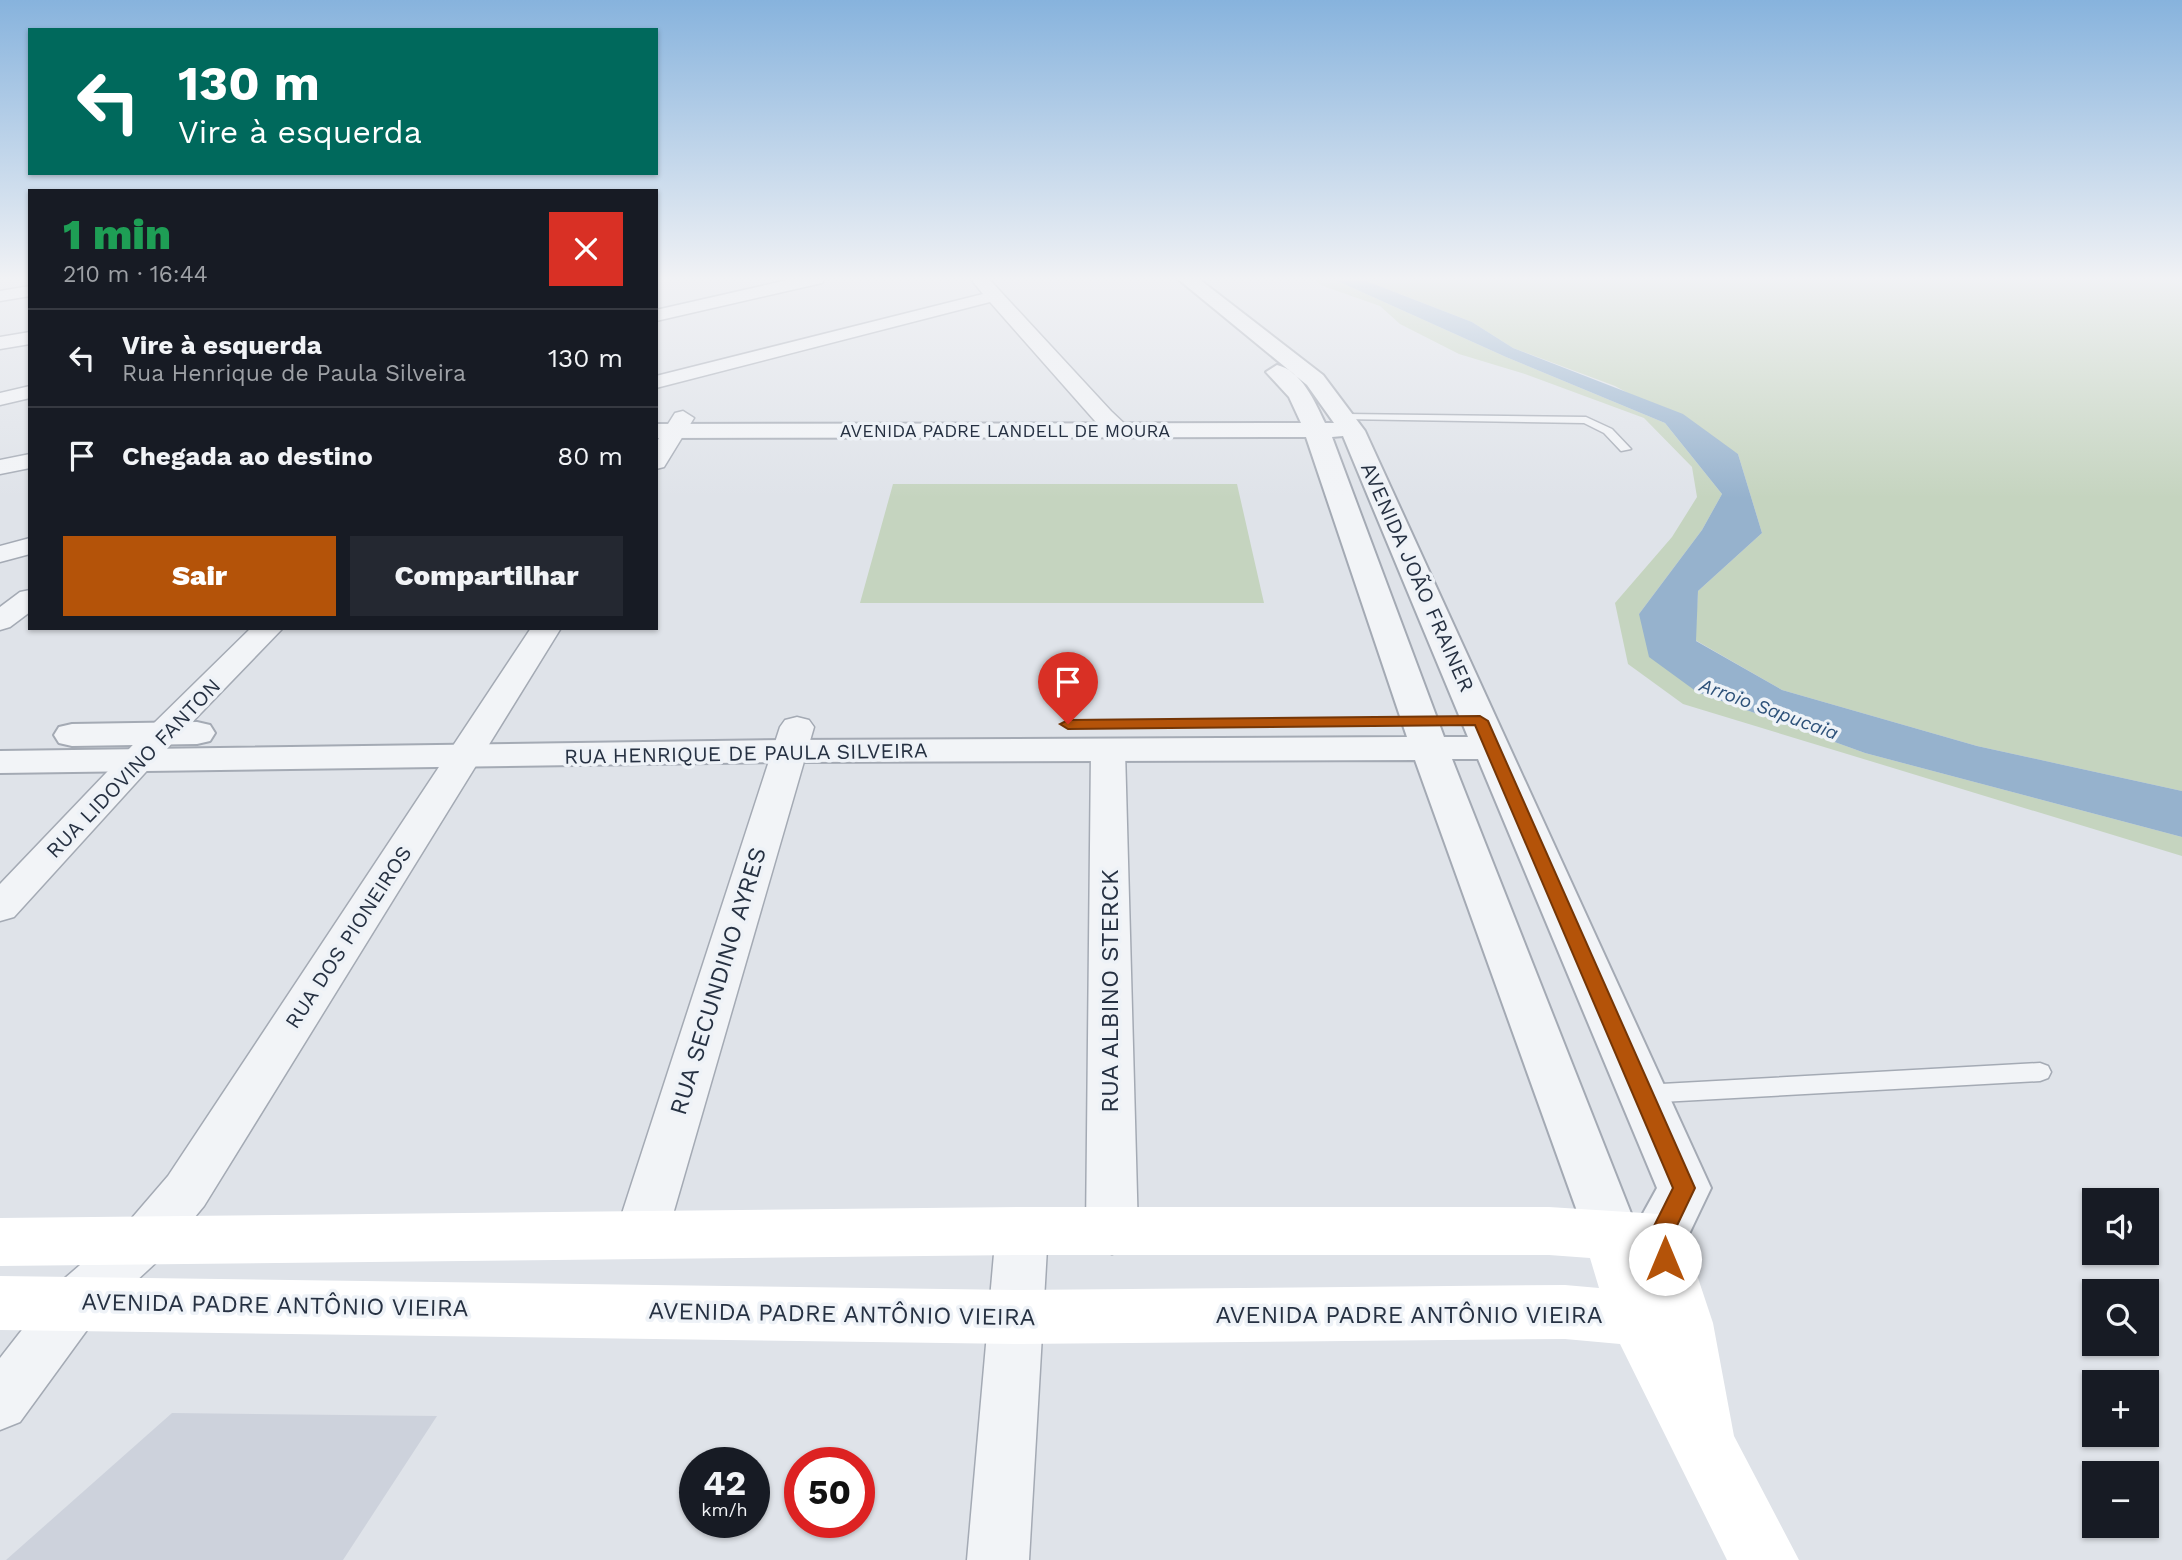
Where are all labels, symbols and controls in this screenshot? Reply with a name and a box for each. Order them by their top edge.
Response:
text: 130 m [178,54,320,112]
icon: left [63,56,154,147]
text: Vire à esquerda [178,113,422,151]
text: 1 min [63,210,171,259]
button: close [549,212,623,286]
text: 210 m · 16:44 [63,261,208,288]
text: Vire à esquerda [122,330,322,360]
icon: left [63,339,101,377]
text: 130 m [548,343,623,373]
text: Rua Henrique de Paula Silveira [122,360,466,387]
street label: AVENIDA PADRE LANDELL DE MOURA [840,420,1170,441]
icon: arrive [63,437,101,475]
text: Chegada ao destino [122,441,373,471]
text: 80 m [557,441,623,471]
street label: AVENIDA JOÃO FRAINER [1356,458,1480,696]
button: Sair [63,536,336,616]
button: Compartilhar [350,536,623,616]
pin [1038,652,1098,724]
icon: arrive [1049,663,1087,701]
street label: RUA LIDOVINO FANTON [41,673,225,863]
water label: Arroio Sapucaia [1696,673,1842,745]
street label: RUA HENRIQUE DE PAULA SILVEIRA [564,737,928,769]
street label: RUA DOS PIONEIROS [280,841,416,1033]
street label: RUA SECUNDINO AYRES [664,844,772,1118]
street label: RUA ALBINO STERCK [1096,869,1124,1113]
map controls [2082,1188,2159,1538]
button: sound [2082,1188,2159,1265]
position arrow [1628,1222,1702,1296]
button: search [2082,1279,2159,1356]
street label: AVENIDA PADRE ANTÔNIO VIEIRA [81,1288,469,1322]
street label: AVENIDA PADRE ANTÔNIO VIEIRA [648,1297,1036,1331]
street label: AVENIDA PADRE ANTÔNIO VIEIRA [1215,1301,1603,1329]
button: + [2082,1370,2159,1447]
speed limit sign: 50 [784,1447,875,1538]
button: − [2082,1461,2159,1538]
text: 42 [703,1462,746,1504]
text: km/h [701,1499,748,1520]

